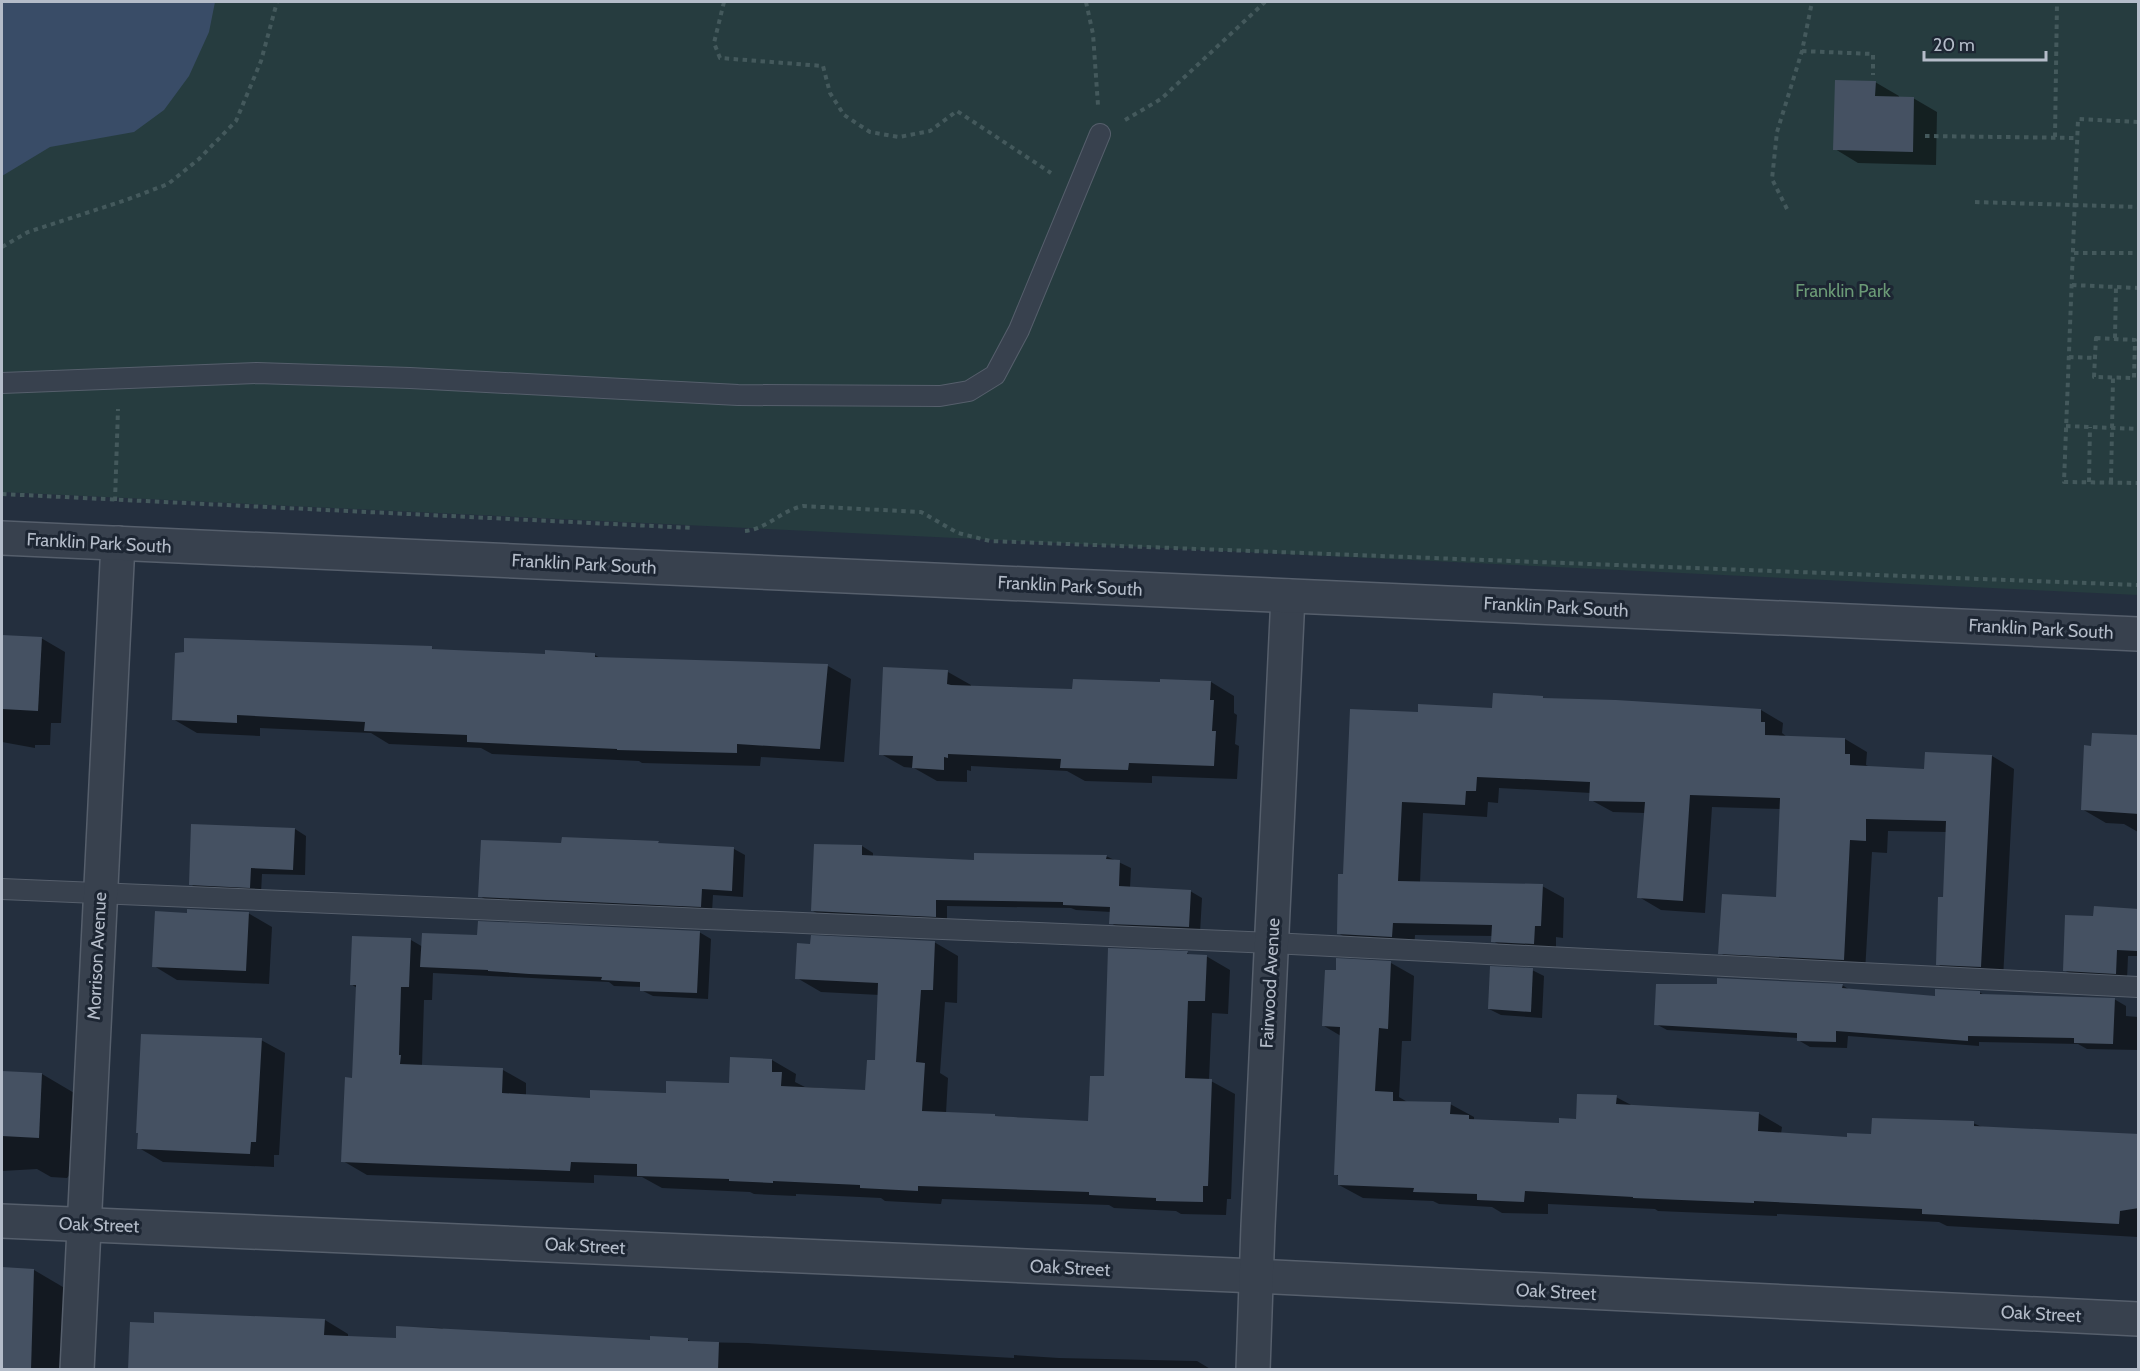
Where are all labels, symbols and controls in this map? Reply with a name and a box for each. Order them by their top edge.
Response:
scale bar [1924,24,2046,62]
text: 20 m [1933,34,1975,56]
park label: Franklin Park [1795,280,1892,302]
street label: Franklin Park South [26,528,172,558]
street label: Franklin Park South [511,549,657,579]
street label: Franklin Park South [997,571,1143,601]
street label: Franklin Park South [1483,592,1629,622]
street label: Franklin Park South [1968,614,2114,644]
street label: Morrison Avenue [83,891,111,1021]
street label: Fairwood Avenue [1256,917,1284,1049]
street label: Oak Street [58,1213,140,1237]
street label: Oak Street [544,1233,626,1259]
street label: Oak Street [1029,1255,1111,1281]
street label: Oak Street [1515,1279,1597,1305]
street label: Oak Street [2000,1301,2082,1327]

